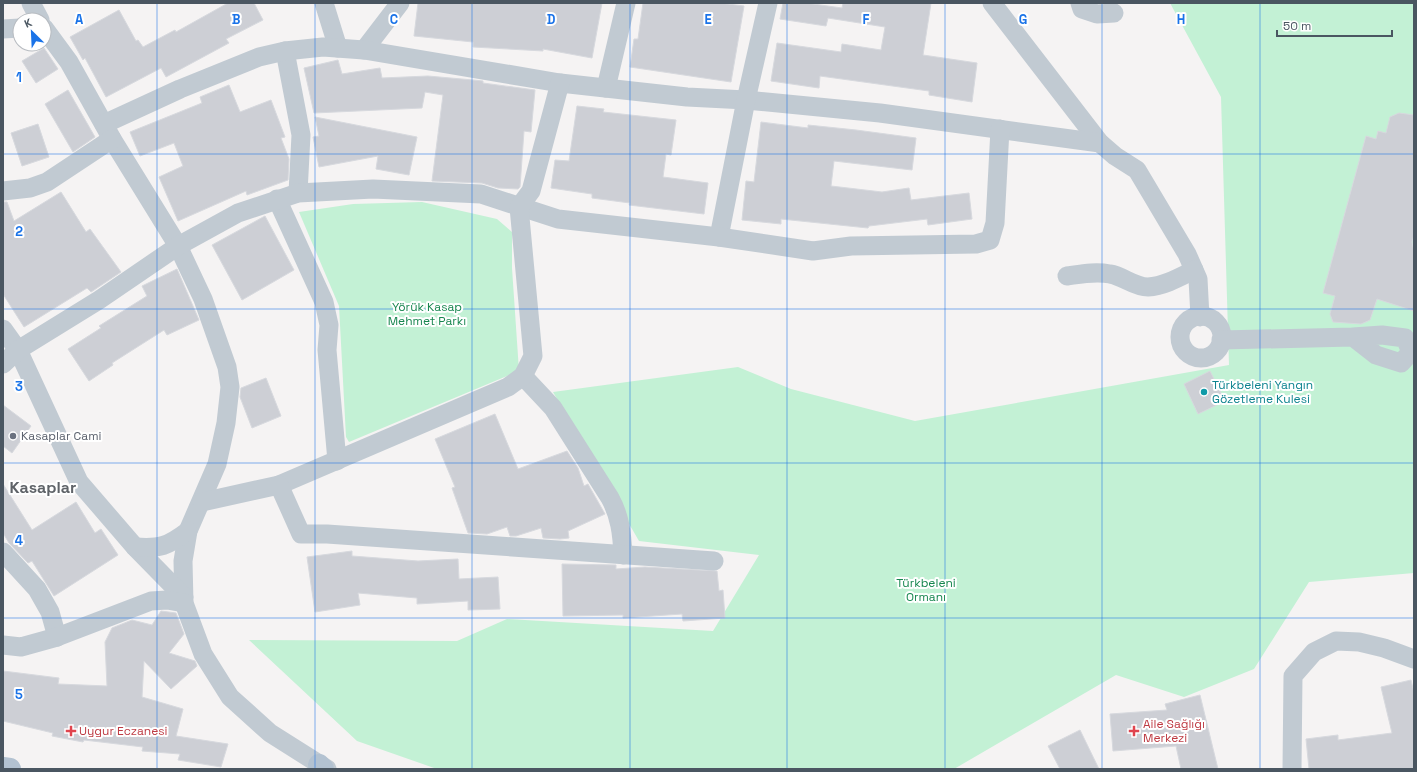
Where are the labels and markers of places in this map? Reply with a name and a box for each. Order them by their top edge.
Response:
place label: Türkbeleni Yangın Gözetleme Kulesi [1212,377,1313,407]
marker: Türkbeleni Yangın Gözetleme Kulesi [1199,387,1209,397]
place label: Kasaplar Cami [21,428,101,444]
marker: Kasaplar Cami [8,431,18,441]
place label: Aile Sağlığı Merkezi [1143,716,1205,746]
place label: Uygur Eczanesi [79,723,168,739]
marker: Aile Sağlığı Merkezi [1128,725,1140,737]
marker: Uygur Eczanesi [66,726,76,736]

